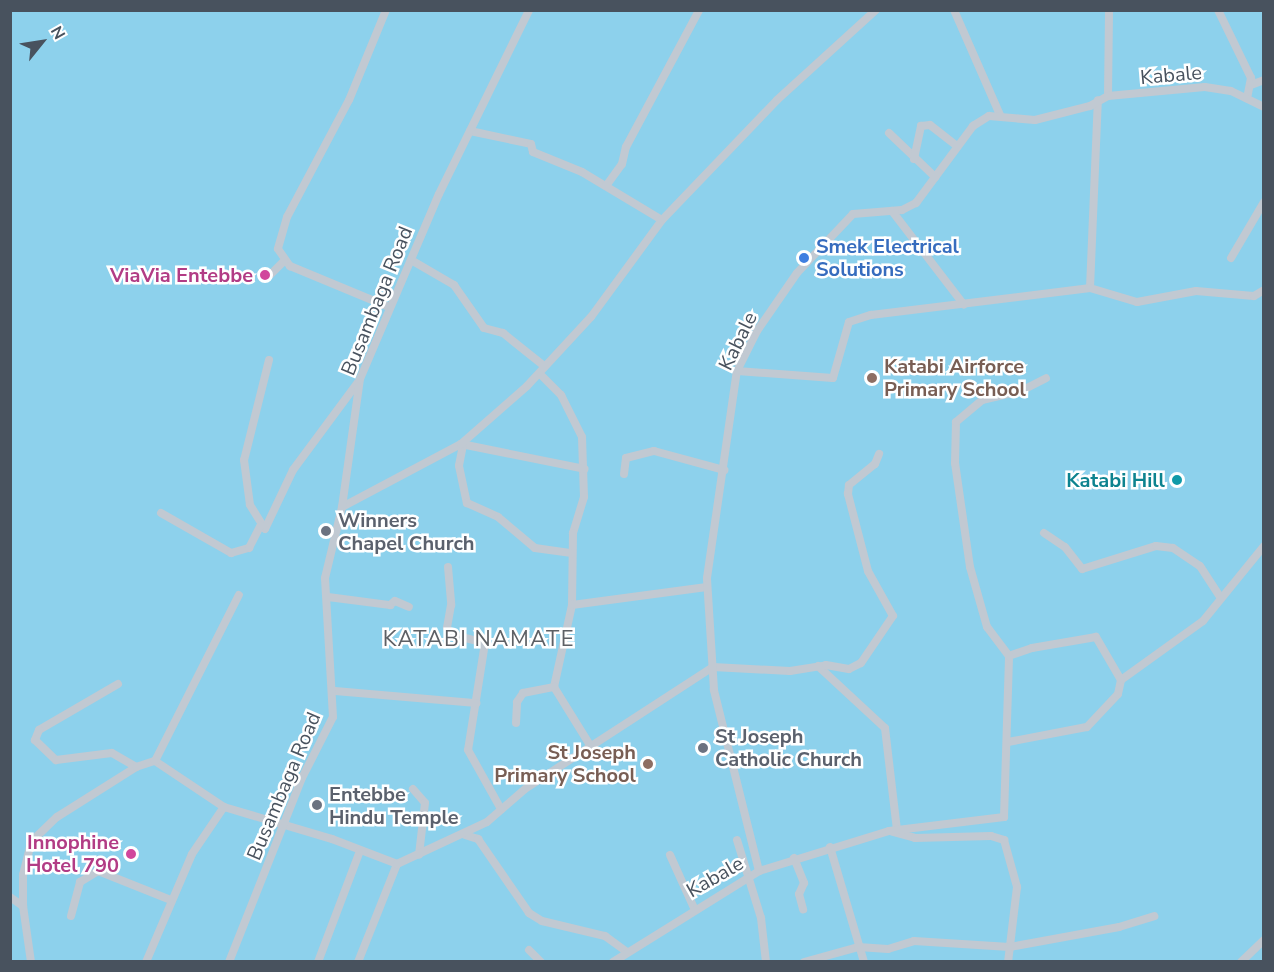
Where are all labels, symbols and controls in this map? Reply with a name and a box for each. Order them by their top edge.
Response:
north arrow [12,12,72,72]
text: N [45,22,70,44]
street label: Kabale [1139,60,1203,90]
street label: Busambaga Road [336,223,418,379]
place label: Smek Electrical Solutions [816,234,959,281]
marker: Smek Electrical Solutions [797,251,811,265]
place label: ViaVia Entebbe [110,263,253,287]
marker: ViaVia Entebbe [258,268,272,282]
street label: Kabale [714,308,762,374]
place label: Katabi Airforce Primary School [884,354,1026,401]
marker: Katabi Airforce Primary School [865,371,879,385]
place label: Katabi Hill [1066,468,1165,492]
marker: Katabi Hill [1170,473,1184,487]
place label: Winners Chapel Church [338,508,475,555]
marker: Winners Chapel Church [319,524,333,538]
district label: KATABI NAMATE [383,627,575,653]
street label: Busambaga Road [242,708,326,864]
place label: St Joseph Catholic Church [715,724,862,771]
place label: St Joseph Primary School [494,740,636,787]
marker: St Joseph Catholic Church [696,741,710,755]
marker: St Joseph Primary School [641,757,655,771]
place label: Entebbe Hindu Temple [329,782,459,829]
marker: Entebbe Hindu Temple [310,798,324,812]
place label: Innophine Hotel 790 [26,831,119,878]
marker: Innophine Hotel 790 [124,847,138,861]
street label: Kabale [682,851,748,903]

